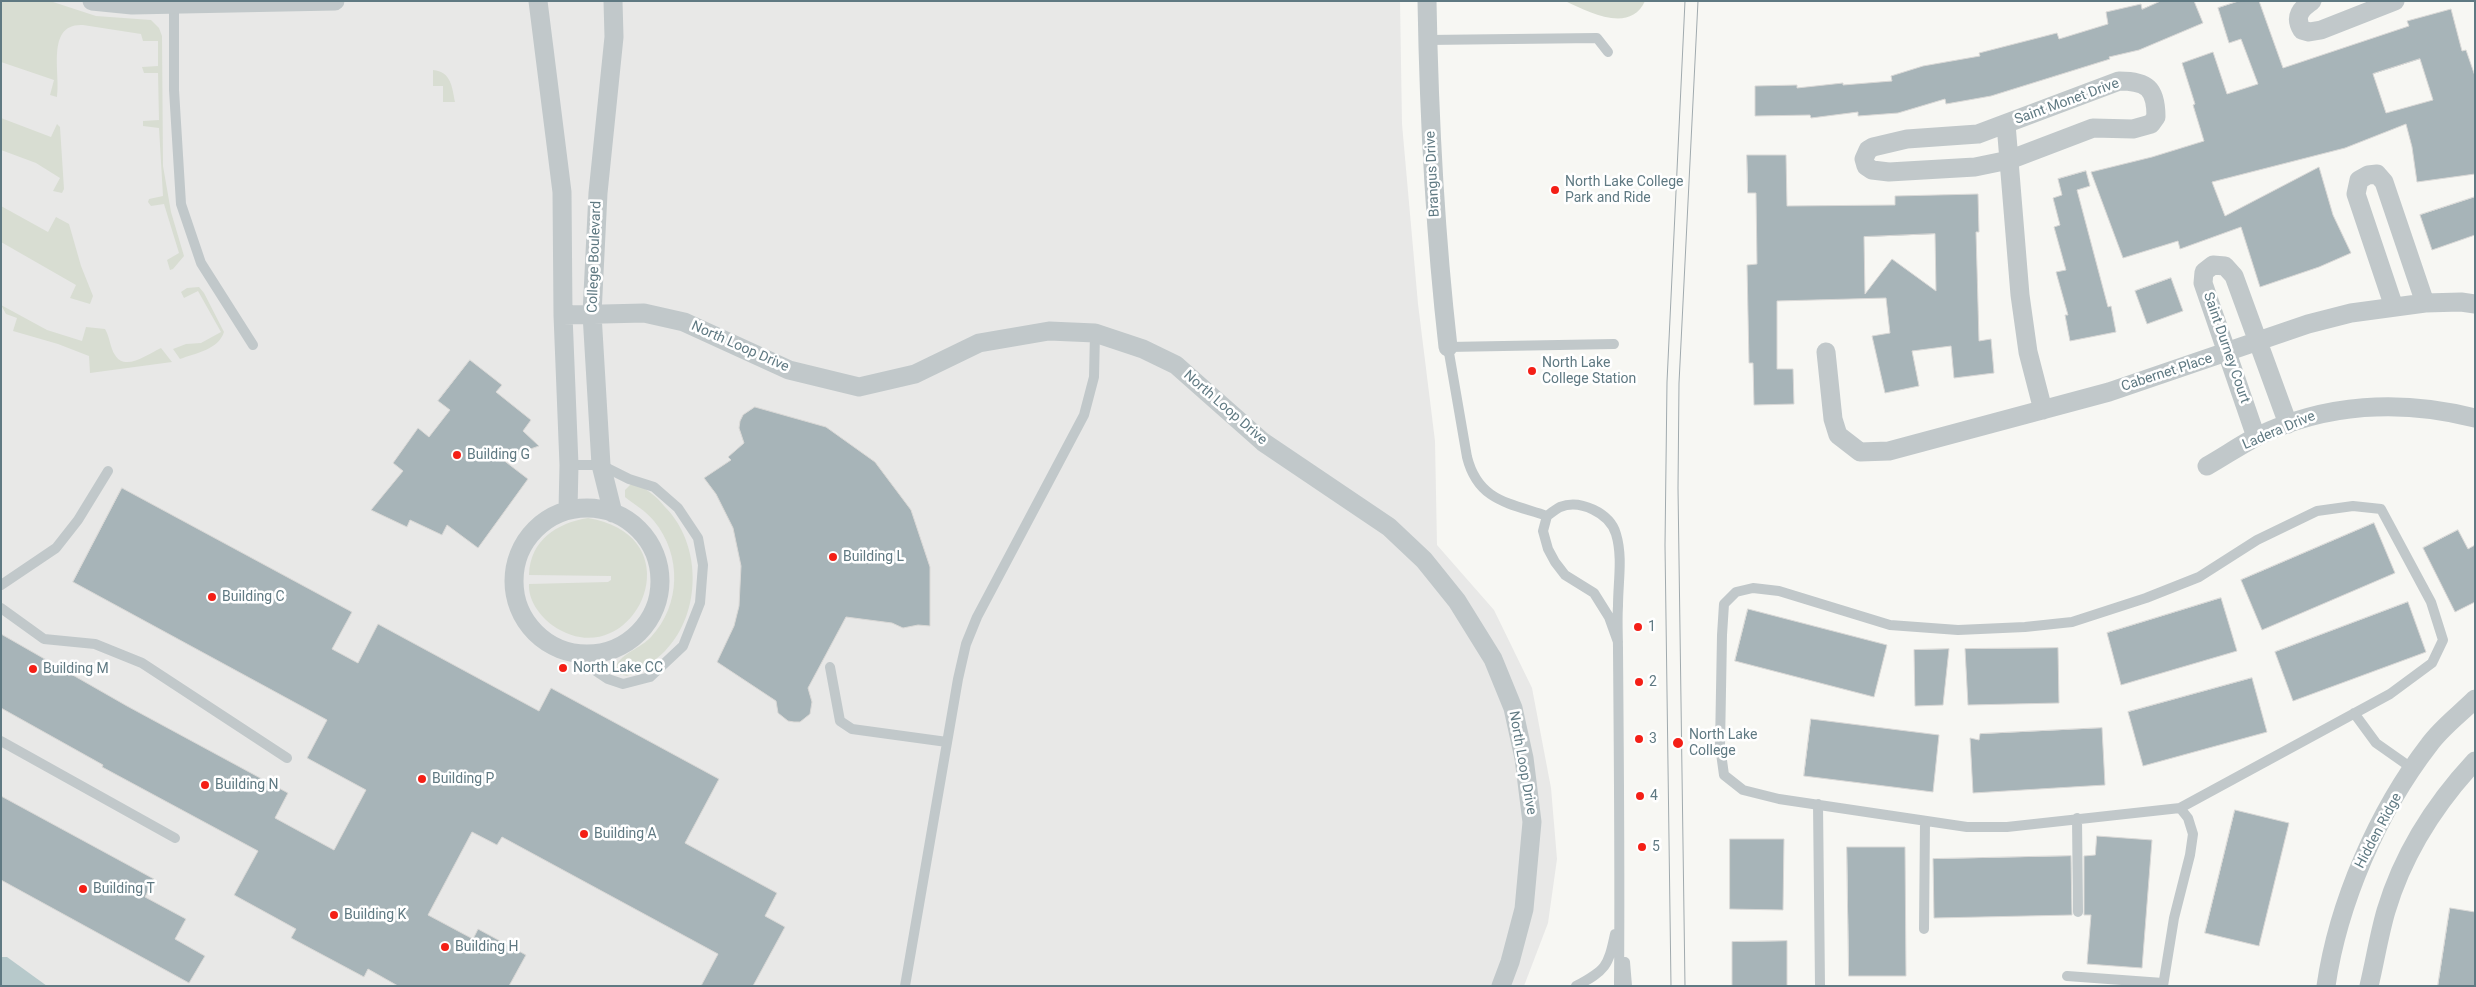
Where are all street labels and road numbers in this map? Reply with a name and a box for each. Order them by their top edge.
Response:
street label: Saint Monet Drive [2012,75,2122,129]
street label: Brangus Drive [1422,130,1444,218]
street label: College Boulevard [585,201,605,313]
street label: Saint Durney Court [2199,290,2253,406]
street label: North Loop Drive [689,318,791,376]
street label: Cabernet Place [2119,350,2215,396]
street label: North Loop Drive [1180,367,1270,449]
street label: Ladera Drive [2240,408,2318,454]
street label: North Loop Drive [1505,710,1539,816]
street label: Hidden Ridge [2352,790,2406,872]

